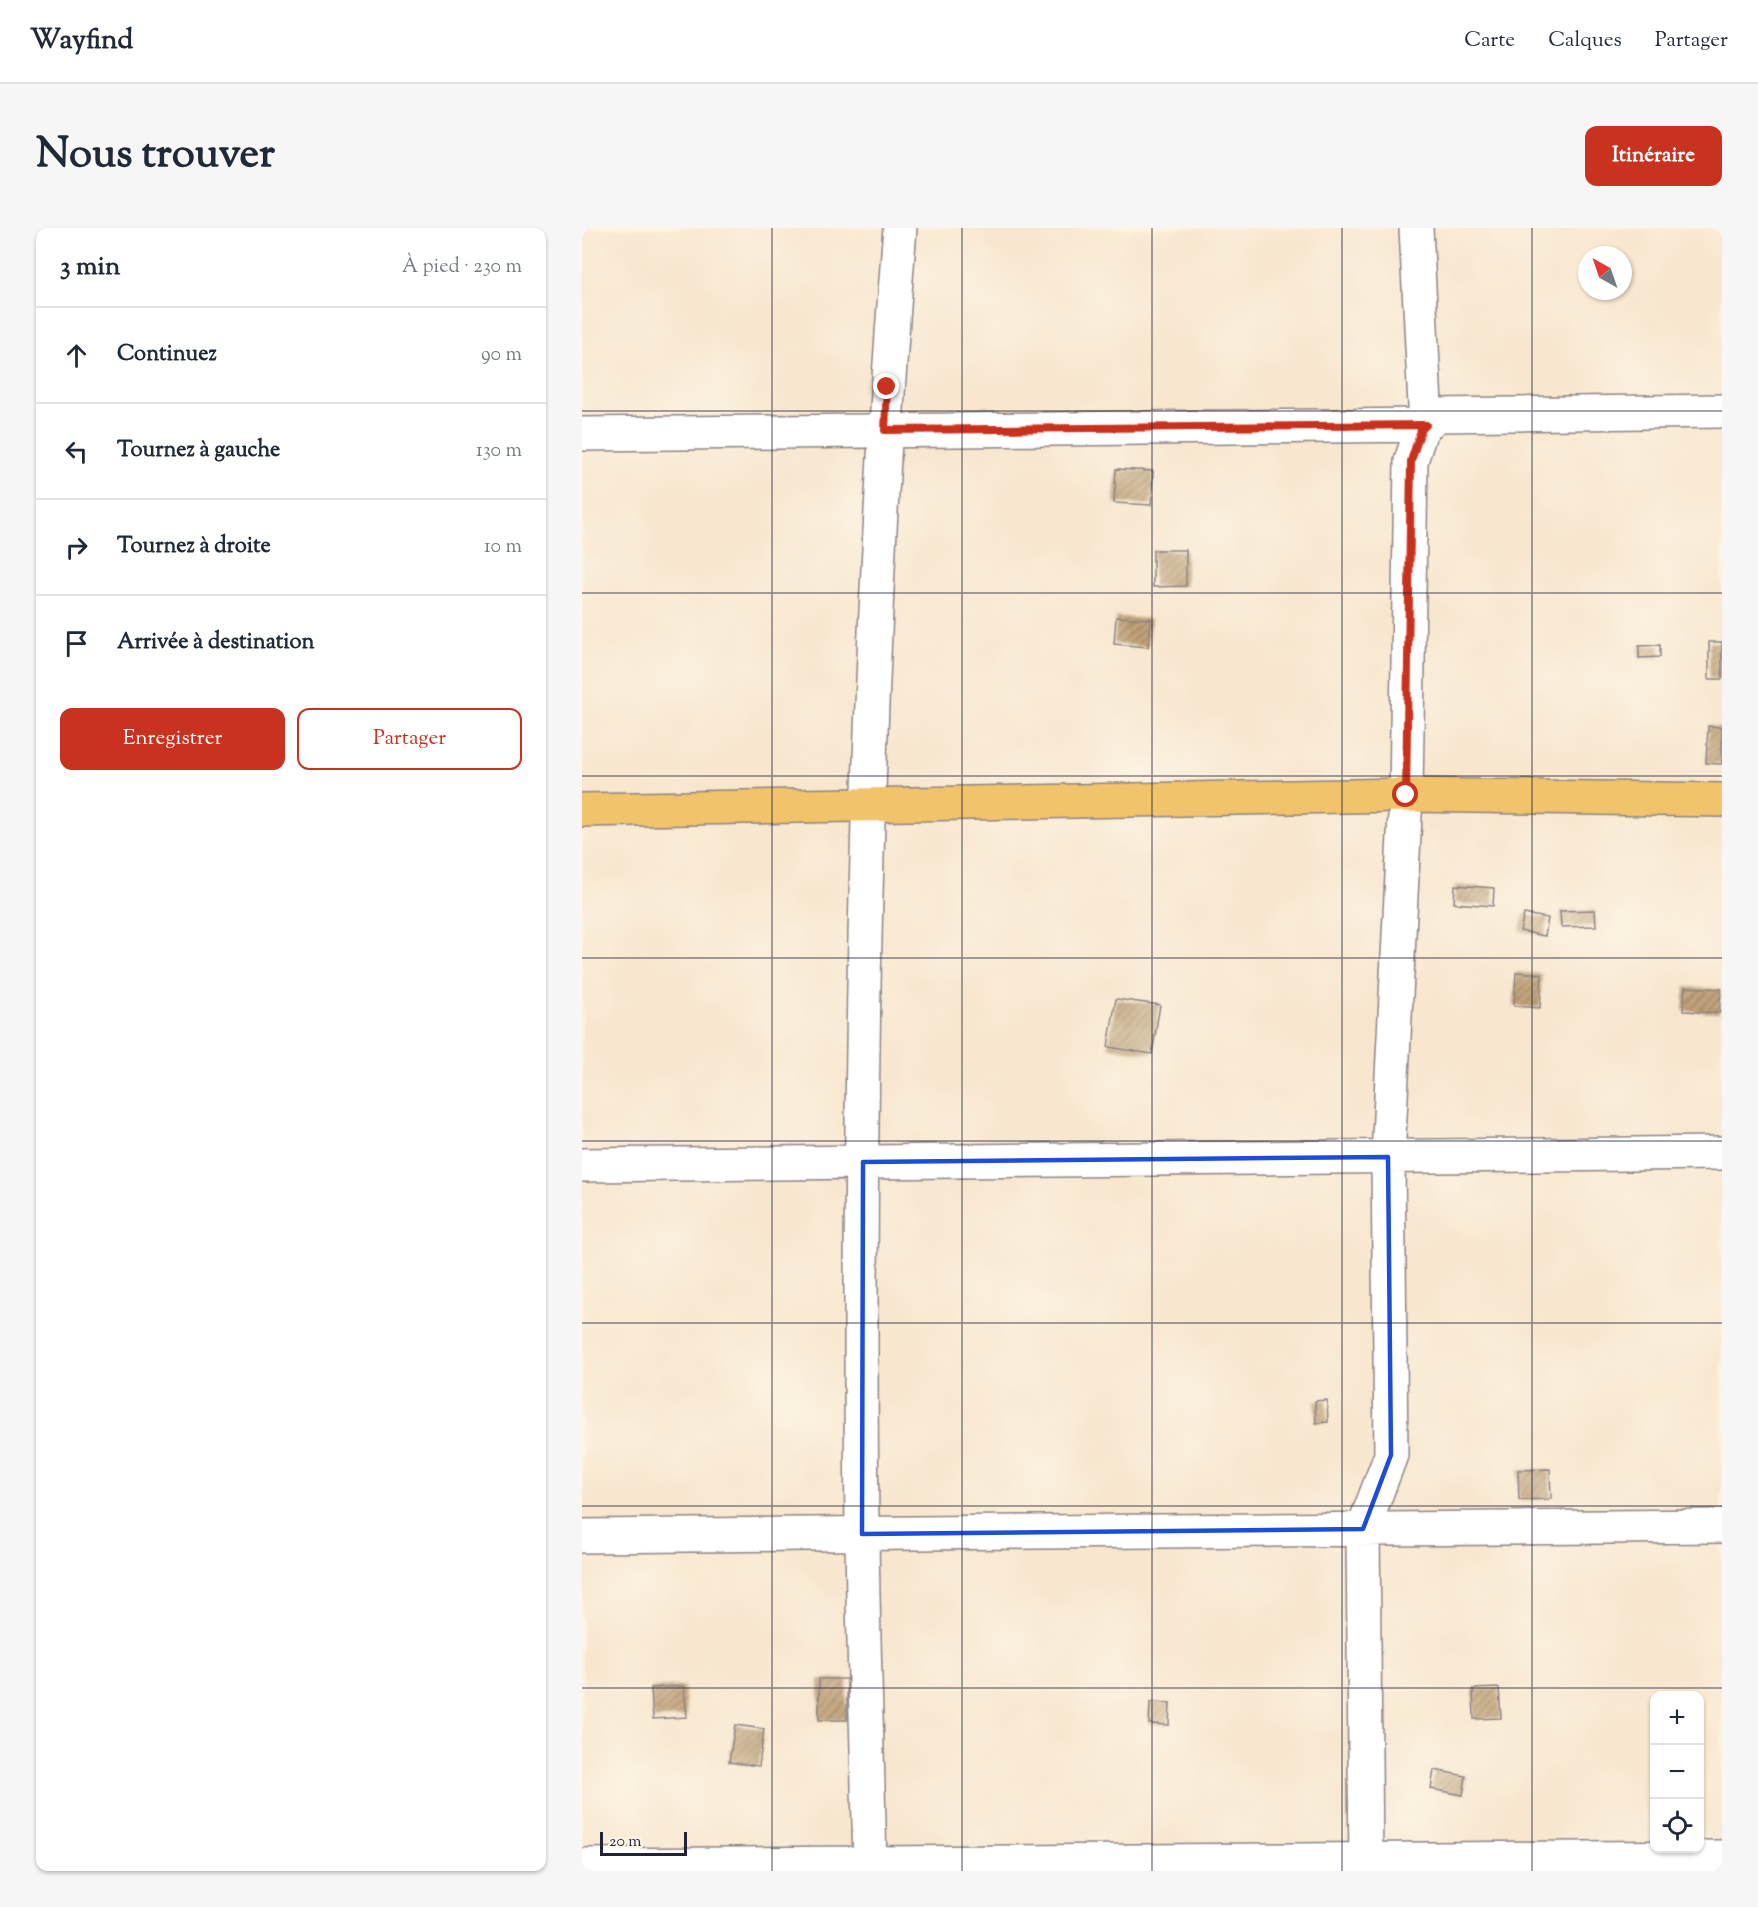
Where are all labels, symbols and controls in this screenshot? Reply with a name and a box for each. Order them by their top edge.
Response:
text: Wayfind [30,21,133,61]
text: Carte [1464,26,1515,56]
text: Calques [1548,26,1622,56]
text: Partager [1655,26,1728,56]
text: Nous trouver [36,126,275,186]
button: Itinéraire [1585,126,1722,186]
north arrow [1578,246,1632,300]
text: 3 min [60,249,120,286]
text: À pied · 230 m [402,253,522,282]
icon: ahead [60,339,93,372]
text: Continuez [117,339,217,371]
text: 90 m [481,341,522,370]
route end [873,373,899,399]
icon: left [60,435,93,468]
text: Tournez à gauche [117,435,280,467]
text: 130 m [476,437,522,466]
icon: right [60,531,93,564]
text: Tournez à droite [117,531,271,563]
text: 10 m [484,533,522,562]
icon: arrive [60,627,93,660]
text: Arrivée à destination [117,627,314,659]
button: Enregistrer [60,708,285,770]
button: Partager [297,708,522,770]
route start [1392,781,1418,807]
map controls [1650,1691,1704,1853]
button: + [1650,1691,1704,1745]
button: − [1650,1745,1704,1799]
button: locate [1650,1799,1704,1853]
scale bar [600,1829,687,1856]
text: 20 m [609,1831,642,1854]

